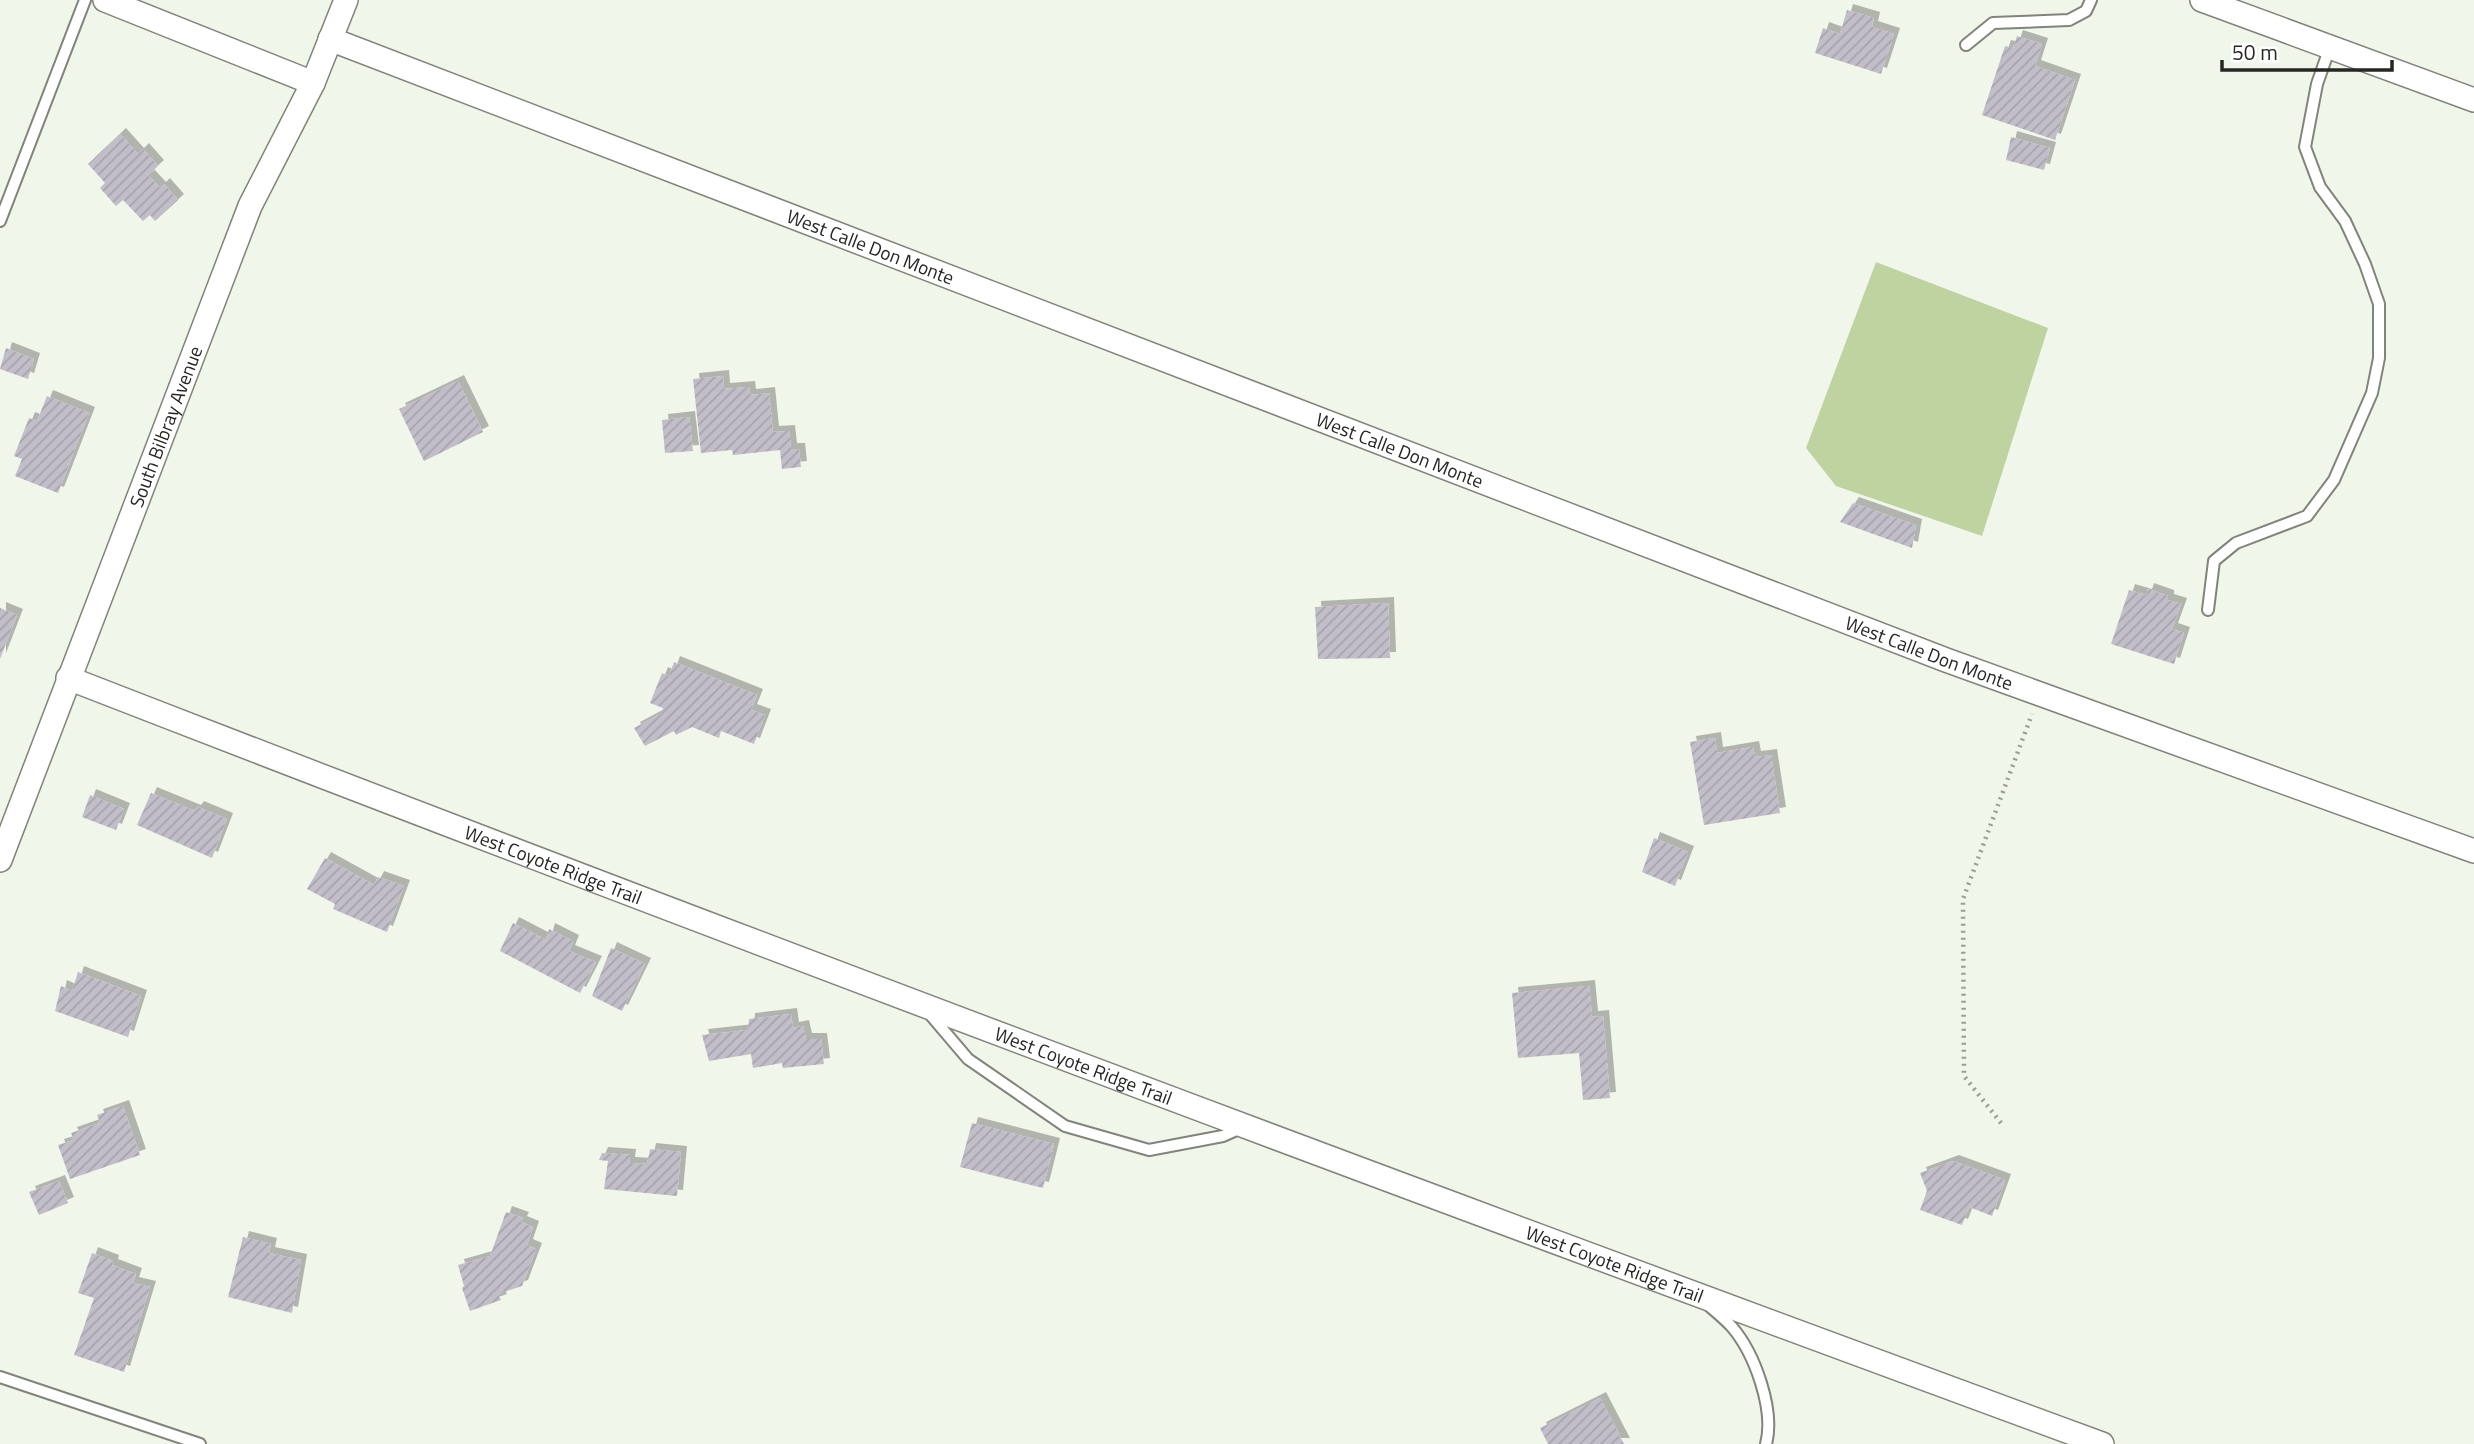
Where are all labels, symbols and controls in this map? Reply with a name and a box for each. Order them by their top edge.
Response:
scale bar [2222,28,2392,72]
text: 50 m [2232,36,2278,68]
street label: West Calle Don Monte [783,201,959,292]
street label: South Bilbray Avenue [121,342,209,511]
street label: West Calle Don Monte [1312,404,1488,495]
street label: West Calle Don Monte [1841,608,2017,697]
street label: West Coyote Ridge Trail [461,817,646,911]
street label: West Coyote Ridge Trail [991,1019,1177,1112]
street label: West Coyote Ridge Trail [1522,1217,1708,1310]

